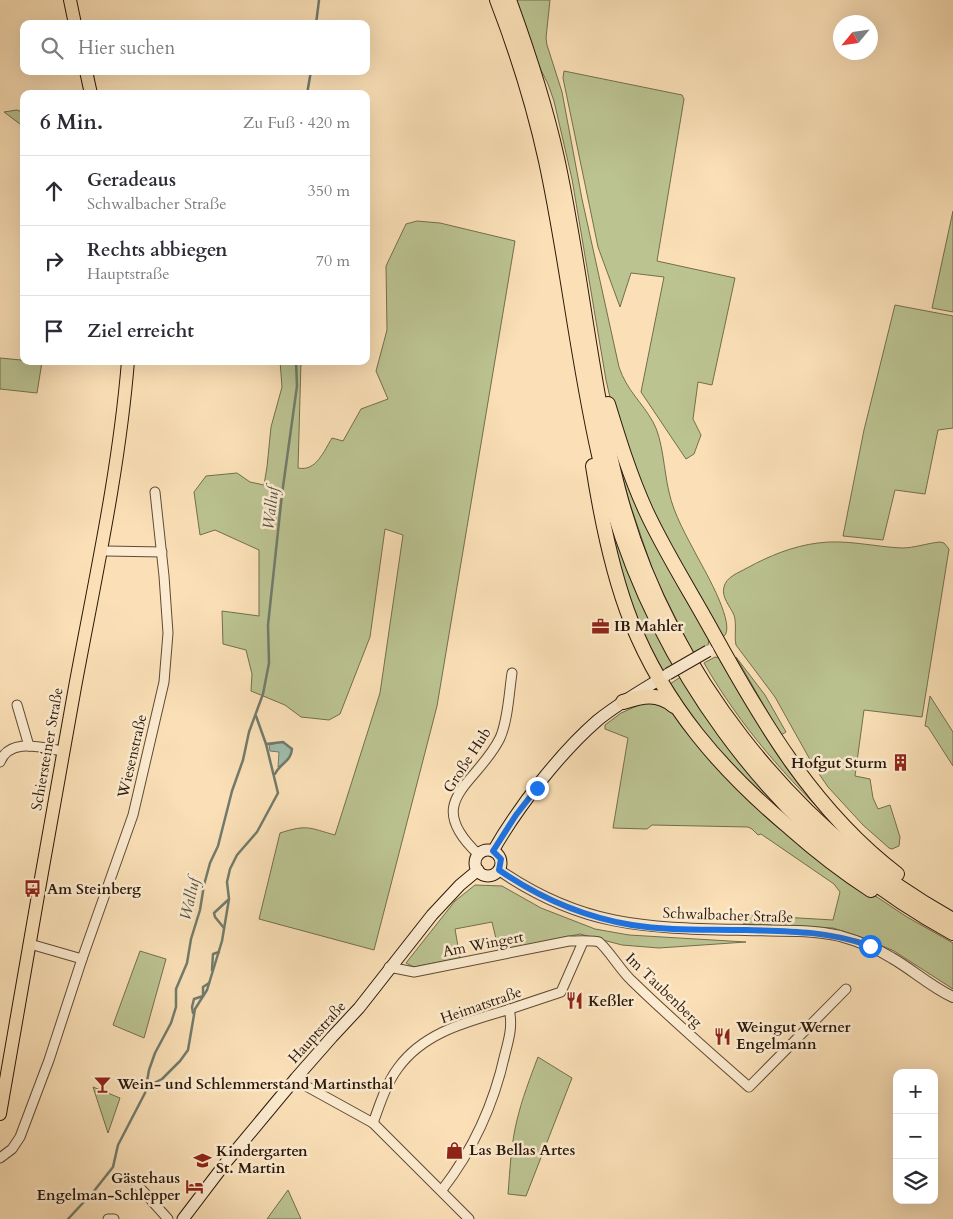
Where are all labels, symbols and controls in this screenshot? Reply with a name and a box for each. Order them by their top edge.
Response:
north arrow [833,15,878,60]
search box [20,20,370,75]
icon: search [38,34,66,62]
text: Hier suchen [78,35,175,61]
text: 6 Min. [40,108,103,137]
text: Zu Fuß · 420 m [243,112,350,134]
text: Geradeaus [87,167,176,193]
icon: ahead [40,177,68,205]
text: 350 m [308,180,350,202]
text: Schwalbacher Straße [87,193,227,215]
text: Rechts abbiegen [87,237,228,263]
icon: right [40,247,68,275]
text: 70 m [316,250,350,272]
text: Hauptstraße [87,263,170,285]
icon: arrive [40,317,68,345]
text: Ziel erreicht [87,318,194,344]
water label: Walluf [257,482,285,531]
office icon: IB Mahler [590,616,610,636]
place label: IB Mahler [614,616,684,636]
street label: Schiersteiner Straße [26,686,68,812]
street label: Wiesenstraße [112,712,151,801]
street label: Große Hub [438,723,496,797]
place label: Hofgut Sturm [791,753,887,773]
building icon: Hofgut Sturm [891,753,911,773]
route end [526,777,549,800]
water label: Walluf [174,872,206,922]
bus stop icon: Am Steinberg [23,879,43,899]
place label: Am Steinberg [47,879,141,899]
street label: Schwalbacher Straße [662,903,794,927]
street label: Am Wingert [441,926,525,962]
route start [859,935,882,958]
street label: Im Taubenberg [621,948,707,1032]
street label: Heimatstraße [438,982,525,1028]
restaurant icon: Keßler [564,991,584,1011]
place label: Keßler [588,991,635,1011]
street label: Hauptstraße [284,996,350,1067]
place label: Weingut Werner Engelmann [735,1017,851,1054]
restaurant icon: Weingut Werner Engelmann [712,1026,732,1046]
map controls [893,1069,938,1204]
button: + [893,1069,938,1114]
bar icon: Wein- und Schlemmerstand Martinsthal [93,1074,113,1094]
place label: Wein- und Schlemmerstand Martinsthal [116,1074,394,1094]
button: − [893,1114,938,1159]
shop icon: Las Bellas Artes [445,1140,465,1160]
place label: Las Bellas Artes [469,1140,575,1160]
place label: Kindergarten St. Martin [216,1141,308,1178]
school or university icon: Kindergarten St. Martin [192,1150,212,1170]
button: layers [893,1159,938,1204]
place label: Gästehaus Engelman-Schlepper [36,1168,181,1205]
hotel icon: Gästehaus Engelman-Schlepper [184,1177,204,1197]

